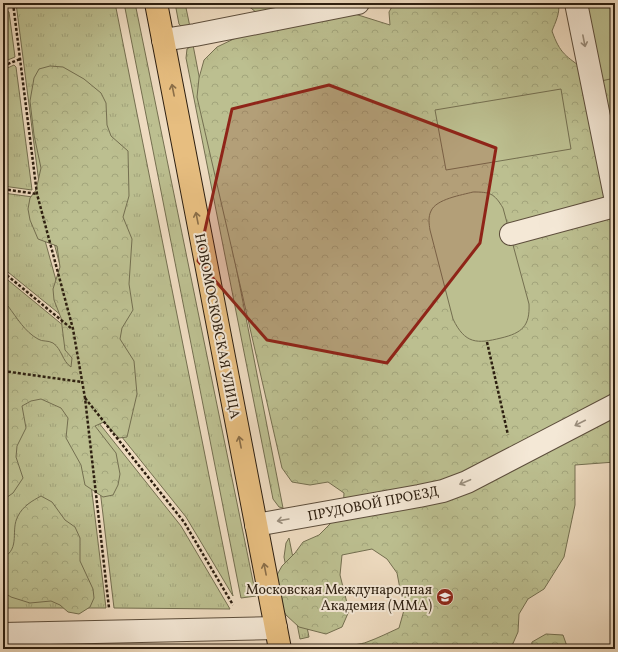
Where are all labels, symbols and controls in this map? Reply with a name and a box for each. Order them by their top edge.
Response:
one-way arrow [580,34,588,47]
one-way arrow [168,84,176,97]
one-way arrow [193,212,201,225]
street label: НОВОМОСКОВСКАЯ УЛИЦА [189,232,244,421]
one-way arrow [575,419,587,427]
one-way arrow [236,436,244,449]
one-way arrow [459,479,471,486]
street label: ПРУДОВОЙ ПРОЕЗД [306,481,441,527]
one-way arrow [277,516,290,524]
one-way arrow [260,563,268,576]
place label: Московская Международная Академия (ММА) [246,581,432,616]
school or university icon: Московская Международная Академия (ММА) [435,587,455,607]

